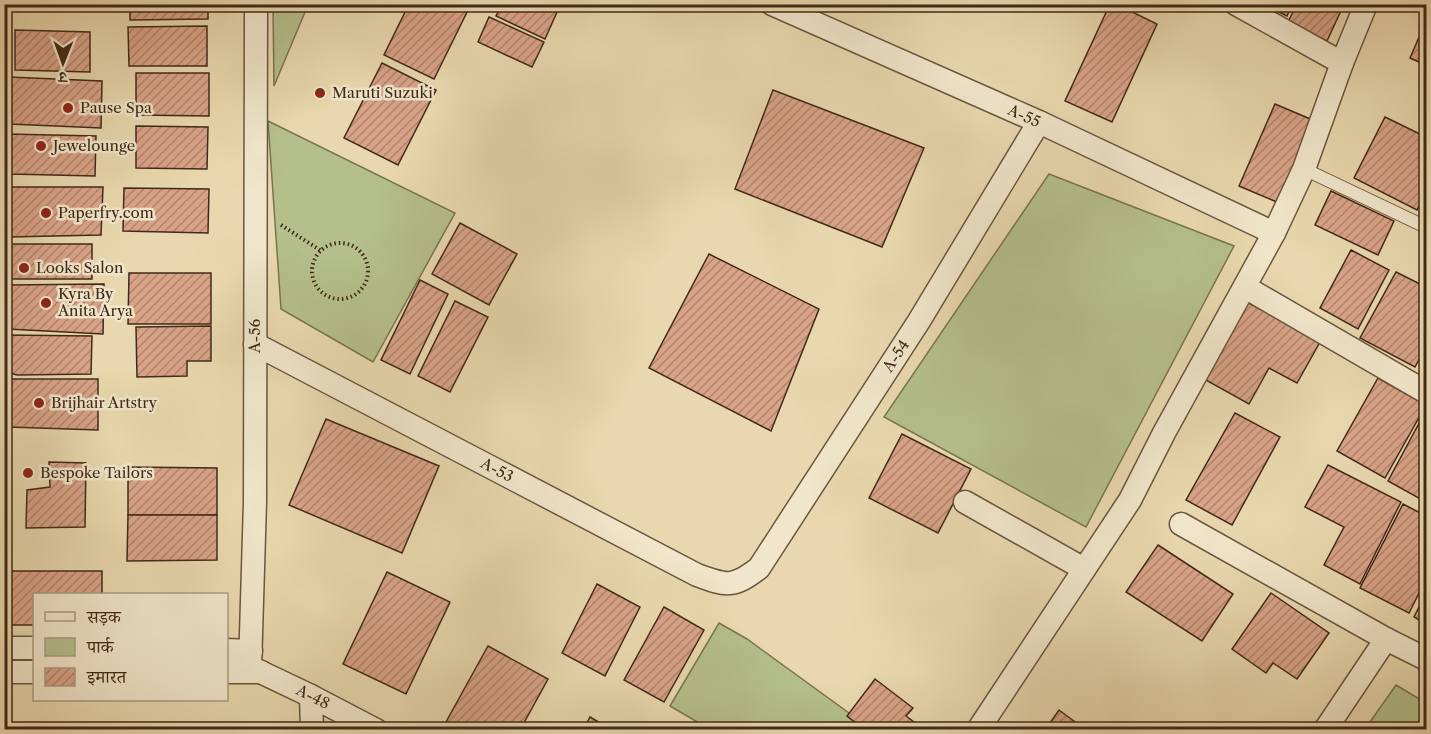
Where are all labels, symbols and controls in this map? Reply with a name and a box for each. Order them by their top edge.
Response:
north arrow [33,33,93,93]
text: उ [57,68,68,88]
place label: Maruti Suzuki [332,83,433,102]
marker: Maruti Suzuki [313,86,327,100]
place label: Pause Spa [80,98,152,117]
street label: A-55 [1004,100,1044,131]
marker: Pause Spa [61,101,75,115]
place label: Jewelounge [51,136,135,155]
marker: Jewelounge [34,139,48,153]
place label: Paperfry.com [58,203,154,222]
marker: Paperfry.com [39,206,53,220]
place label: Looks Salon [36,258,124,277]
marker: Looks Salon [17,261,31,275]
place label: Kyra By Anita Arya [57,284,133,320]
marker: Kyra By Anita Arya [39,296,53,310]
street label: A-56 [245,318,264,354]
street label: A-54 [878,336,913,376]
place label: Brijhair Artstry [51,393,158,412]
marker: Brijhair Artstry [32,396,46,410]
street label: A-53 [477,453,517,486]
place label: Bespoke Tailors [40,463,153,482]
marker: Bespoke Tailors [21,466,35,480]
legend [33,593,228,701]
text: सड़क [86,606,122,628]
text: पार्क [86,636,115,658]
text: इमारत [86,666,127,688]
street label: A-48 [292,680,333,713]

